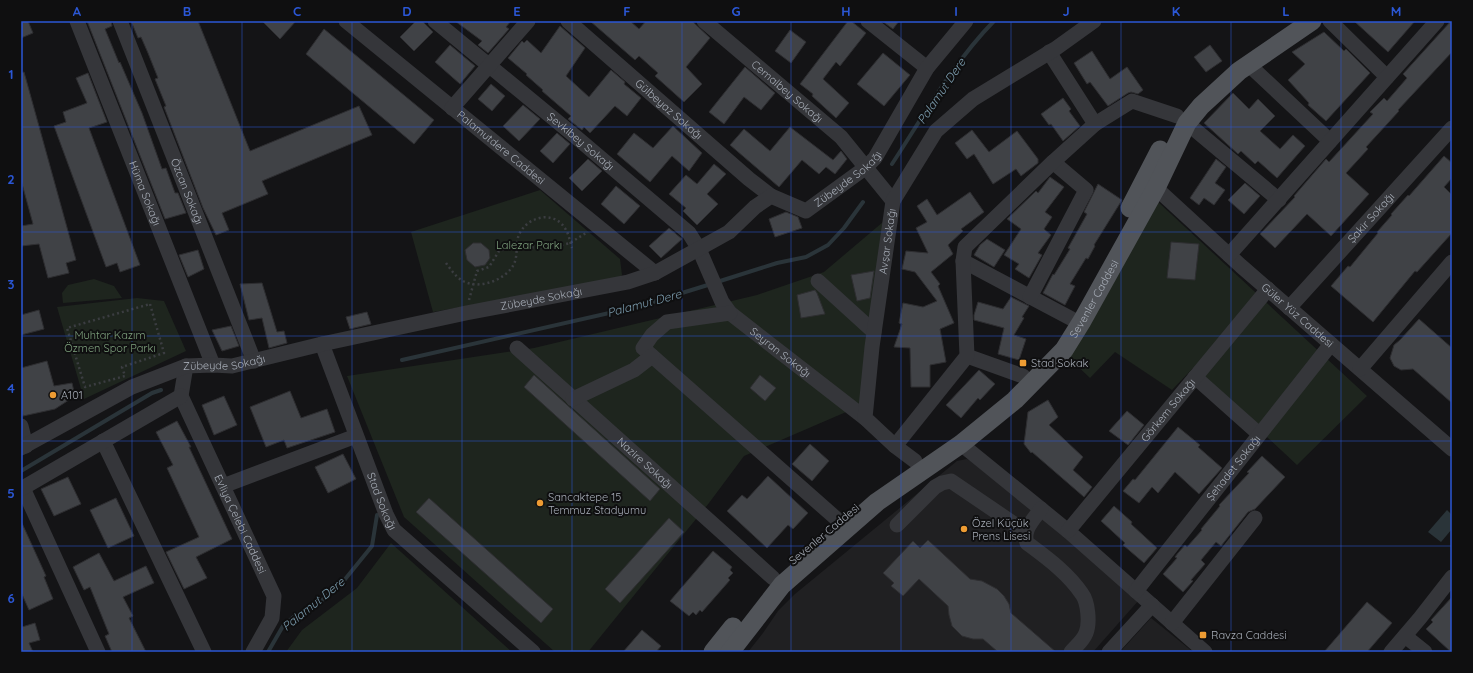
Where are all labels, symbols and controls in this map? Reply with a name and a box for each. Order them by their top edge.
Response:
text: A [73,3,82,19]
text: B [183,3,191,19]
text: C [293,3,301,19]
text: D [402,3,412,19]
text: E [513,3,521,19]
text: F [623,3,631,19]
text: G [731,3,741,19]
text: H [841,3,851,19]
text: I [954,3,958,19]
text: J [1062,3,1070,19]
text: K [1172,3,1181,19]
text: L [1282,3,1290,19]
text: M [1391,3,1401,19]
water label: Palamut Dere [913,54,969,127]
street label: Cemalbey Sokağı [749,57,826,126]
text: 1 [8,66,14,82]
street label: Gülbeyaz Sokağı [632,76,706,142]
street label: Palamutdere Caddesi [454,107,548,187]
street label: Şevkibey Sokağı [544,109,617,173]
street label: Zübeyde Sokağı [811,148,885,210]
street label: Özcan Sokağı [168,156,206,226]
street label: Hüma Sokağı [126,159,164,227]
text: 2 [7,171,15,187]
street label: Şakir Sokağı [1345,190,1397,246]
street label: Avşar Sokağı [876,208,899,275]
park label: Lalezar Parkı [496,238,562,252]
street label: Sevenler Caddesi [1066,257,1122,341]
text: 3 [8,276,15,292]
street label: Güler Yüz Caddesi [1258,280,1337,350]
street label: Zübeyde Sokağı [499,284,583,313]
water label: Palamut Dere [605,286,684,320]
street label: Seyran Sokağı [747,324,814,380]
park label: Muhtar Kazım Özmen Spor Parkı [64,328,156,355]
street label: Zübeyde Sokağı [183,351,266,373]
place label: Stad Sokak [1031,356,1089,370]
marker: Stad Sokak [1018,358,1028,368]
street label: Görkem Sokağı [1138,375,1198,445]
text: 4 [7,380,15,396]
place label: A101 [61,388,83,402]
marker: A101 [48,390,58,400]
street label: Şehadet Sokağı [1203,432,1263,503]
street label: Nazire Sokağı [614,434,676,492]
street label: Stad Sokağı [364,470,400,532]
street label: Evliya Çelebi Caddesi [211,472,270,576]
text: 5 [7,485,15,501]
place label: Sancaktepe 15 Temmuz Stadyumu [548,490,646,517]
marker: Sancaktepe 15 Temmuz Stadyumu [535,498,545,508]
street label: Sevenler Caddesi [786,501,862,567]
place label: Özel Küçük Prens Lisesi [972,516,1030,543]
marker: Özel Küçük Prens Lisesi [959,524,969,534]
water label: Palamut Dere [279,573,348,634]
text: 6 [7,590,15,606]
place label: Ravza Caddesi [1211,628,1287,642]
marker: Ravza Caddesi [1198,630,1208,640]

